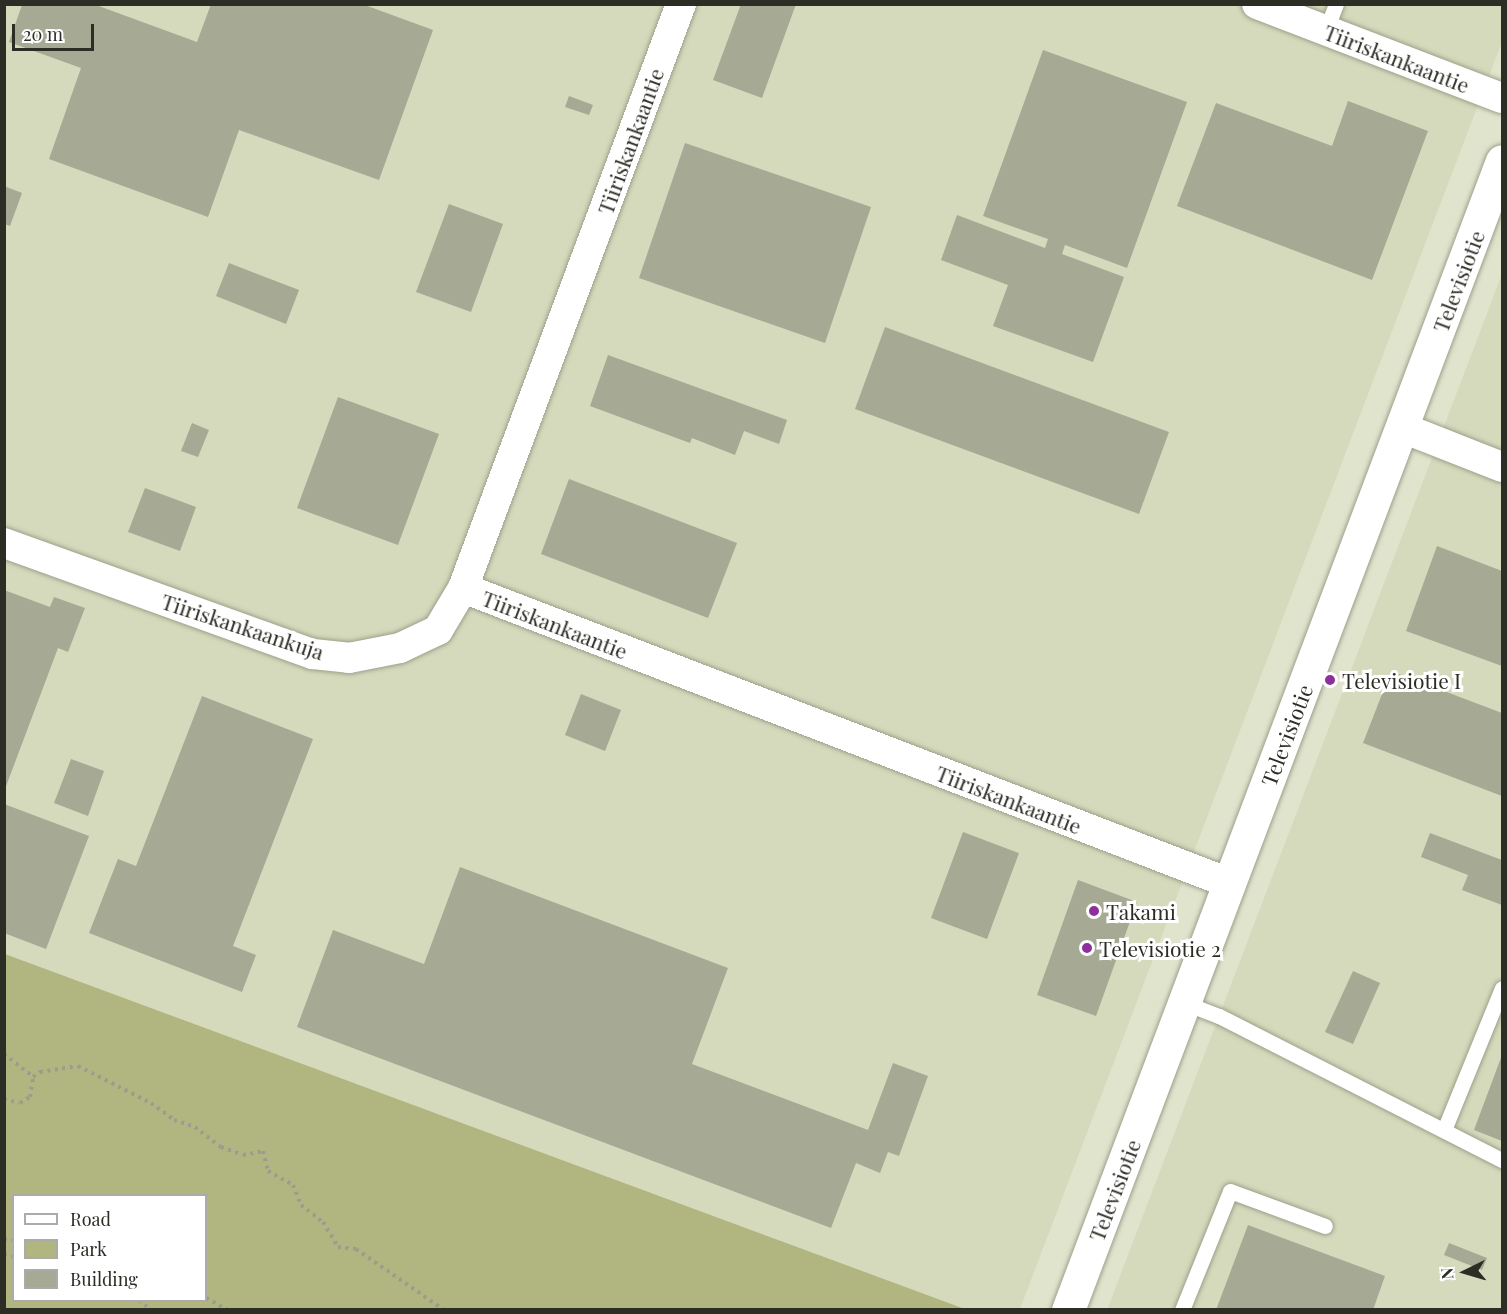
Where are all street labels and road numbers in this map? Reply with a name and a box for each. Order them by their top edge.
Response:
street label: Tiiriskankaantie [1321,19,1473,97]
street label: Tiiriskankaantie [592,65,668,217]
street label: Televisiotie [1427,227,1489,335]
street label: Tiiriskankaantie [479,585,631,663]
street label: Tiiriskankaankuja [159,588,327,664]
street label: Televisiotie [1255,681,1317,789]
street label: Tiiriskankaantie [933,760,1085,838]
street label: Televisiotie [1083,1136,1145,1244]

